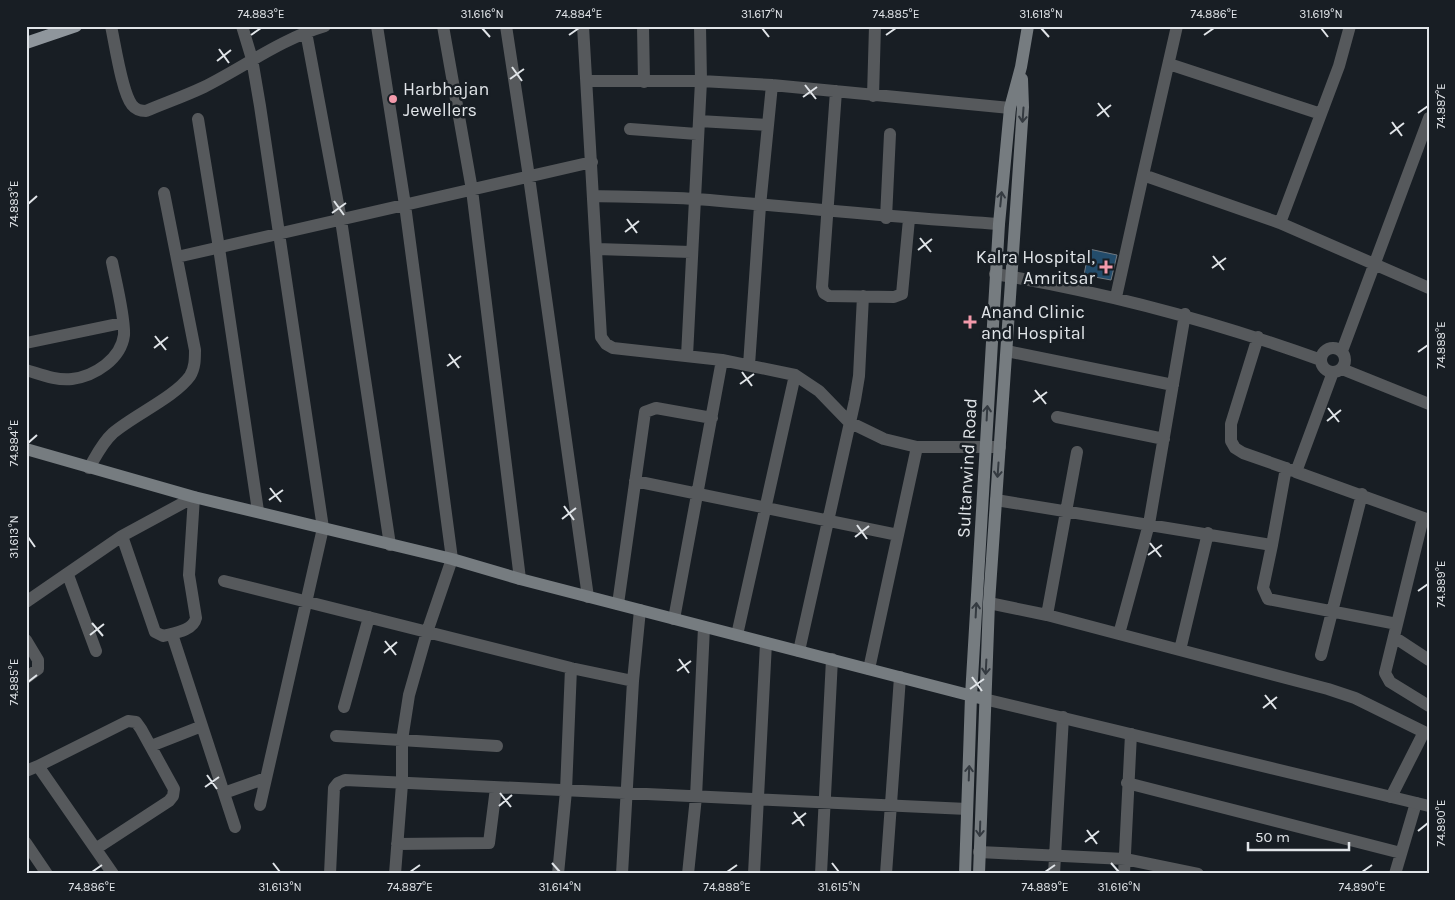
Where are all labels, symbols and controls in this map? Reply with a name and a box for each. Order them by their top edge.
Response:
text: 74.883°E [237,7,285,21]
text: 31.616°N [460,7,504,21]
text: 74.884°E [556,7,602,21]
text: 31.617°N [741,7,783,21]
text: 74.885°E [873,7,919,21]
text: 31.618°N [1019,7,1063,21]
text: 74.886°E [1191,7,1237,21]
text: 31.619°N [1299,7,1343,21]
place label: Harbhajan Jewellers [403,78,489,121]
text: 74.887°E [1434,83,1448,129]
marker: Harbhajan Jewellers [387,93,399,105]
one-way arrow [1018,107,1027,123]
text: 74.883°E [7,180,21,228]
one-way arrow [996,191,1006,207]
place label: Kalra Hospital, Amritsar [976,246,1095,289]
marker: Kalra Hospital, Amritsar [1099,260,1113,274]
place label: Anand Clinic and Hospital [981,301,1086,344]
marker: Anand Clinic and Hospital [963,315,977,329]
text: 74.888°E [1434,321,1448,369]
street label: Sultanwind Road [952,398,982,538]
one-way arrow [983,405,992,421]
text: 74.884°E [7,420,21,466]
one-way arrow [994,461,1003,477]
text: 31.613°N [7,515,21,559]
text: 74.889°E [1434,560,1448,608]
one-way arrow [972,603,981,619]
one-way arrow [981,658,991,674]
text: 74.885°E [7,659,21,705]
one-way arrow [964,765,973,781]
text: 74.890°E [1434,800,1448,846]
one-way arrow [975,820,985,837]
scale bar [1248,820,1349,852]
text: 50 m [1255,828,1290,846]
text: 74.886°E [69,880,115,894]
text: 31.613°N [258,880,302,894]
text: 74.887°E [387,880,433,894]
text: 31.614°N [538,880,582,894]
text: 74.888°E [703,880,751,894]
text: 31.615°N [817,880,861,894]
text: 74.889°E [1021,880,1069,894]
text: 31.616°N [1097,880,1141,894]
text: 74.890°E [1339,880,1385,894]

